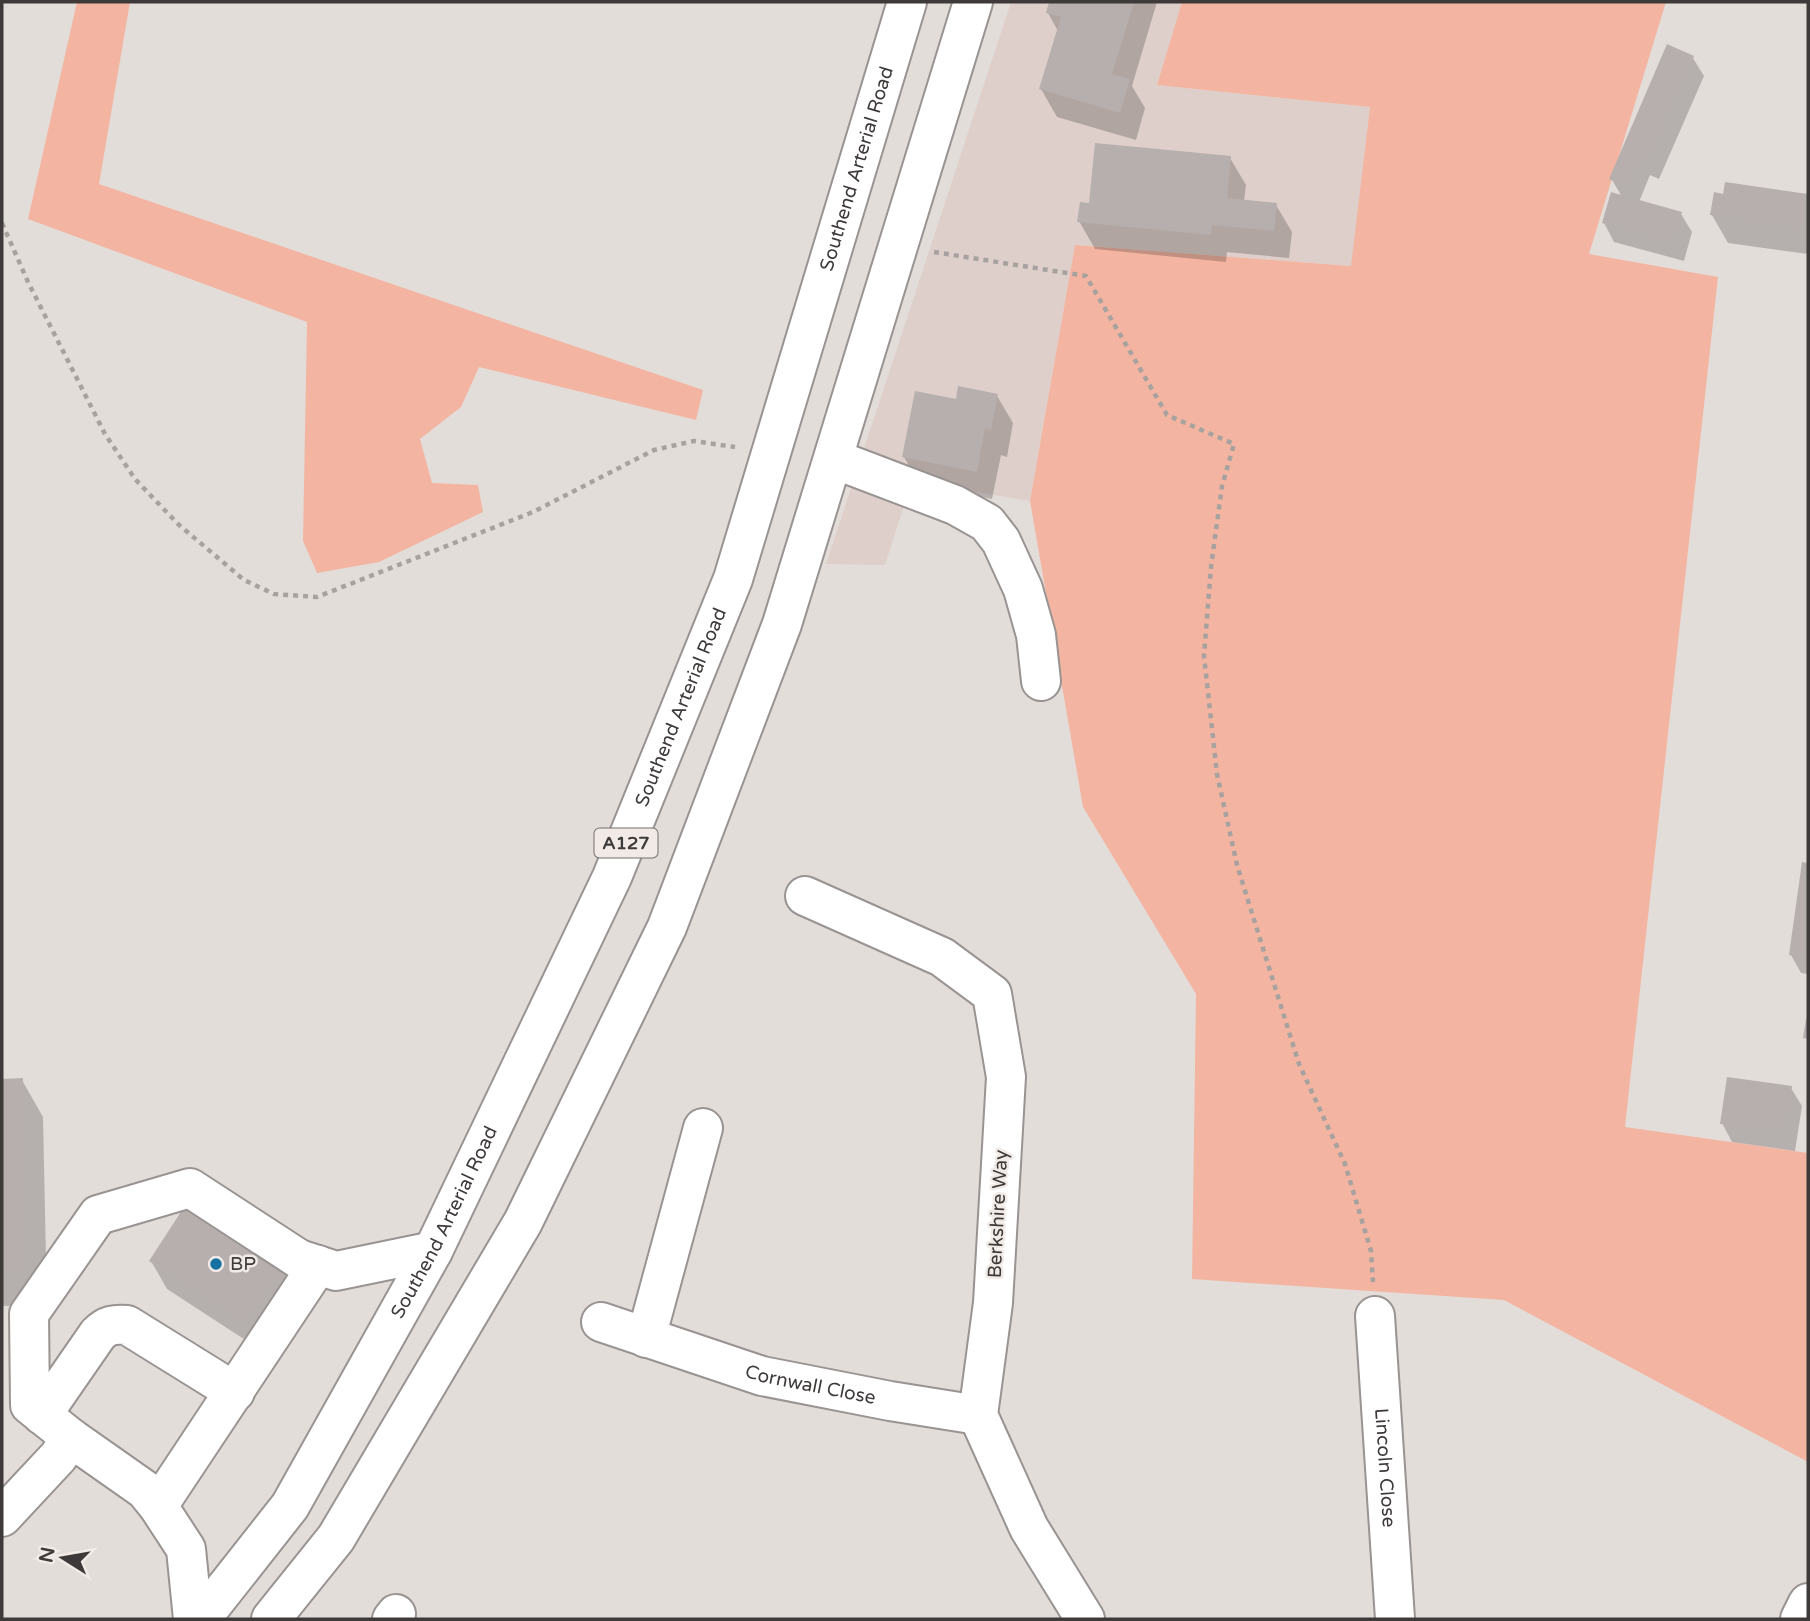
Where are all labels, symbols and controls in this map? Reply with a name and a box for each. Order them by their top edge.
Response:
street label: Southend Arterial Road [816,64,898,274]
street label: Southend Arterial Road [631,605,731,810]
road number: A127 [594,828,658,858]
street label: Southend Arterial Road [387,1123,502,1322]
street label: Berkshire Way [984,1149,1012,1279]
place label: BP [230,1253,256,1275]
marker: BP [208,1256,224,1272]
street label: Cornwall Close [742,1360,877,1409]
street label: Lincoln Close [1370,1407,1400,1528]
north arrow [28,1523,98,1593]
text: N [35,1545,60,1565]

